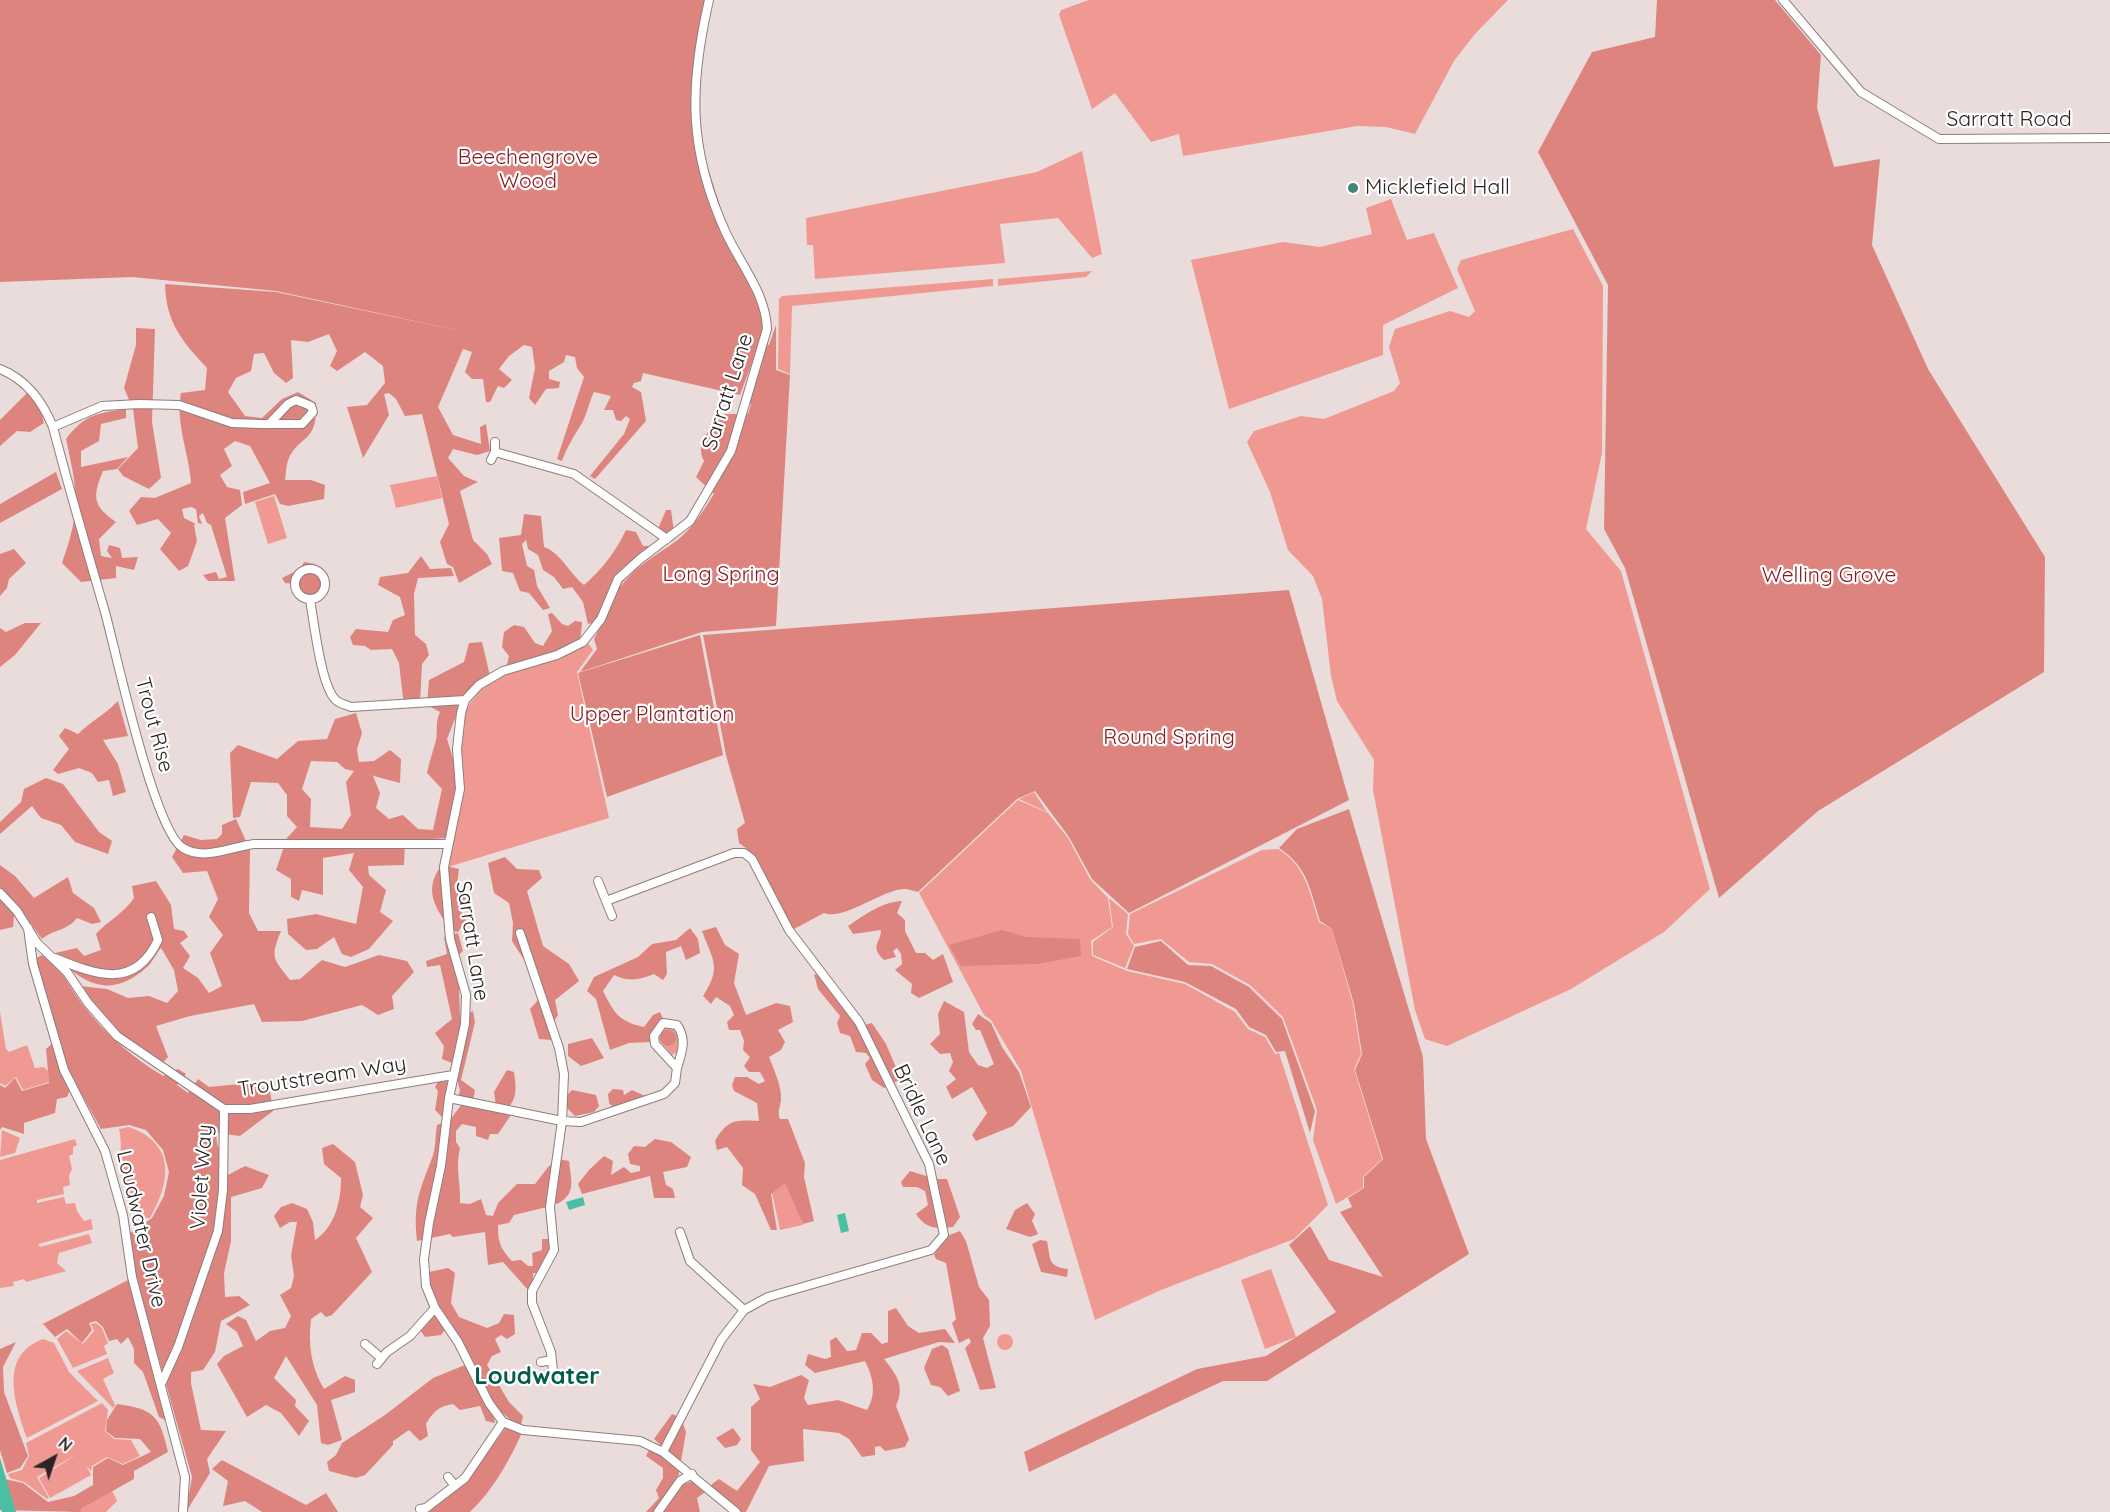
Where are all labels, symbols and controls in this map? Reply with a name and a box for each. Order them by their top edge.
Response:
street label: Sarratt Road [1946,107,2072,133]
park label: Beechengrove Wood [458,145,598,195]
place label: Micklefield Hall [1365,175,1510,201]
marker: Micklefield Hall [1346,181,1360,195]
street label: Sarratt Lane [697,331,759,453]
park label: Long Spring [662,562,780,588]
park label: Welling Grove [1762,563,1896,589]
street label: Trout Rise [129,675,179,775]
park label: Upper Plantation [570,702,734,728]
park label: Round Spring [1103,725,1235,751]
street label: Sarratt Lane [450,879,494,1003]
street label: Troutstream Way [236,1051,408,1103]
street label: Bridle Lane [888,1060,956,1170]
street label: Violet Way [186,1124,218,1230]
street label: Loudwater Drive [111,1148,171,1310]
district label: Loudwater [474,1363,600,1391]
north arrow [24,1428,84,1488]
text: N [55,1433,76,1456]

